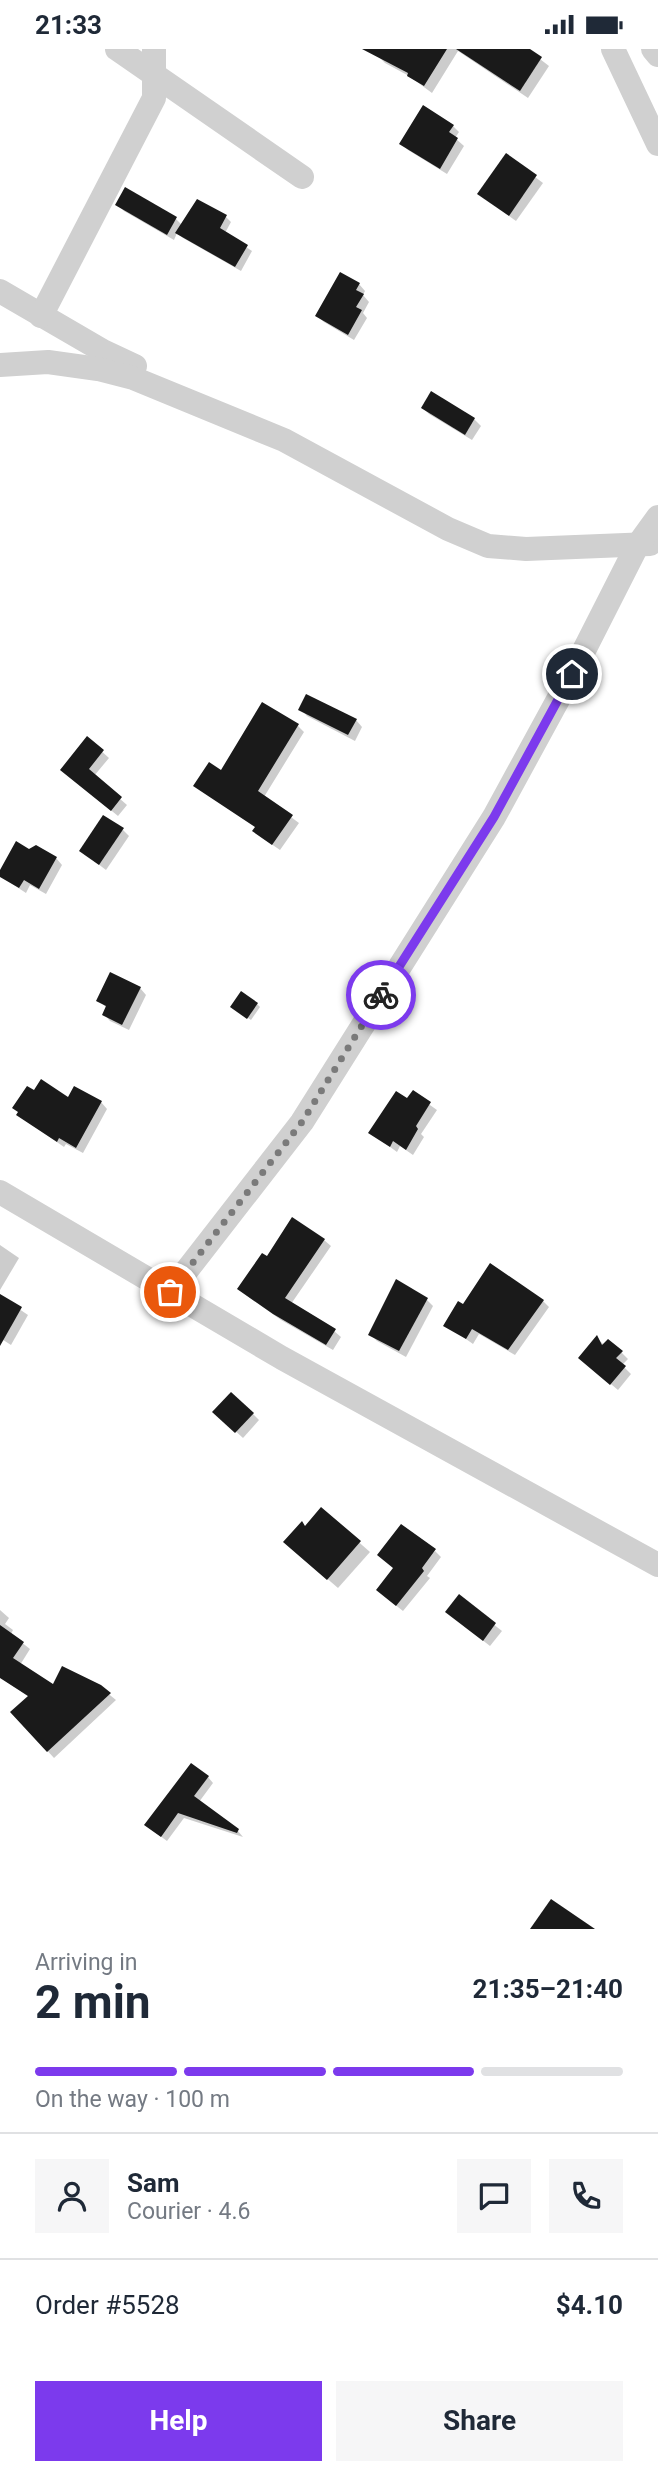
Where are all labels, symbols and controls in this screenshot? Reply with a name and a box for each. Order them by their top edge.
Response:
text: 21:33 [35,10,102,40]
pin [542,644,602,704]
icon: home [553,655,591,693]
courier [346,960,416,1030]
icon: bike [362,976,400,1014]
pin [140,1262,200,1322]
icon: bag [151,1273,189,1311]
text: Arriving in [35,1949,138,1976]
text: 21:35–21:40 [473,1974,623,2004]
text: 2 min [35,1975,151,2029]
text: On the way · 100 m [35,2086,230,2113]
button: person [35,2159,109,2233]
button: chat [457,2159,531,2233]
button: phone [549,2159,623,2233]
text: Sam [127,2168,179,2198]
text: Courier · 4.6 [127,2198,250,2225]
text: Order #5528 [35,2290,180,2320]
text: $4.10 [556,2290,623,2320]
button: Help [35,2381,322,2461]
button: Share [336,2381,623,2461]

